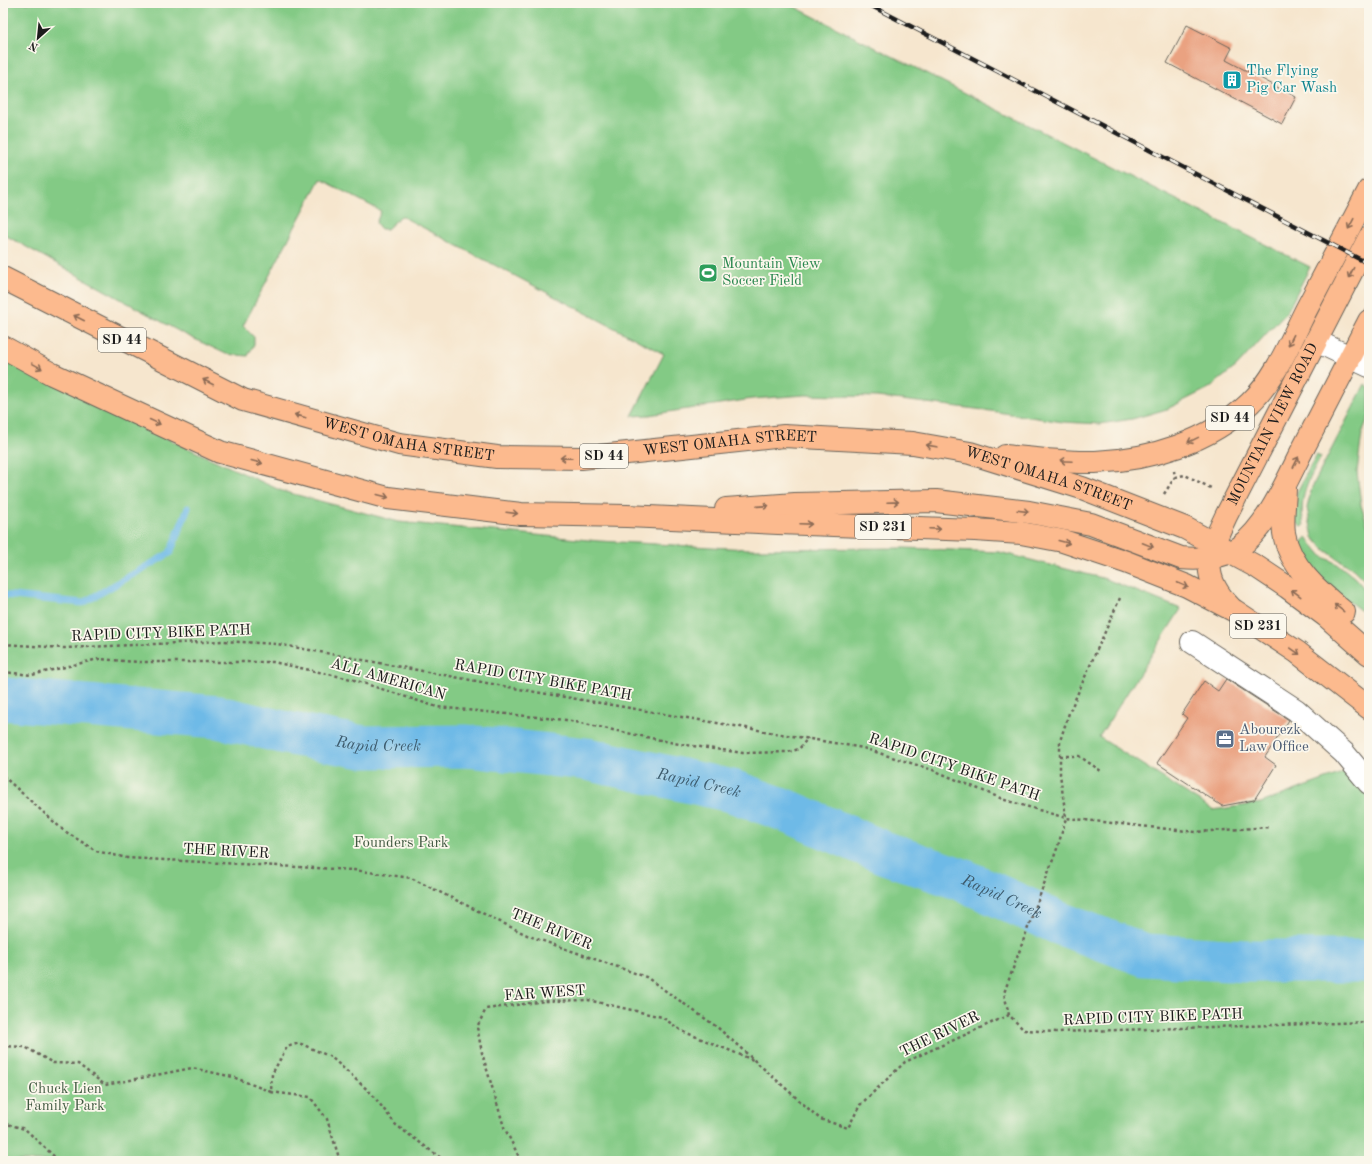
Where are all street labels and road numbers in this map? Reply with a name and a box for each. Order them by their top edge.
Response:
road number: SD 44 [98,328,146,352]
street label: MOUNTAIN VIEW ROAD [1225,341,1321,508]
road number: SD 44 [1206,406,1254,430]
street label: WEST OMAHA STREET [321,415,495,464]
street label: WEST OMAHA STREET [642,428,817,459]
road number: SD 44 [580,444,628,468]
street label: WEST OMAHA STREET [963,444,1134,514]
road number: SD 231 [855,515,911,539]
road number: SD 231 [1230,614,1286,638]
street label: RAPID CITY BIKE PATH [71,623,251,645]
street label: ALL AMERICAN [329,656,448,704]
street label: RAPID CITY BIKE PATH [453,658,633,704]
street label: RAPID CITY BIKE PATH [866,732,1042,804]
street label: THE RIVER [182,842,270,862]
street label: THE RIVER [508,907,594,953]
street label: FAR WEST [504,984,586,1004]
street label: RAPID CITY BIKE PATH [1063,1007,1243,1029]
street label: THE RIVER [898,1009,982,1061]

